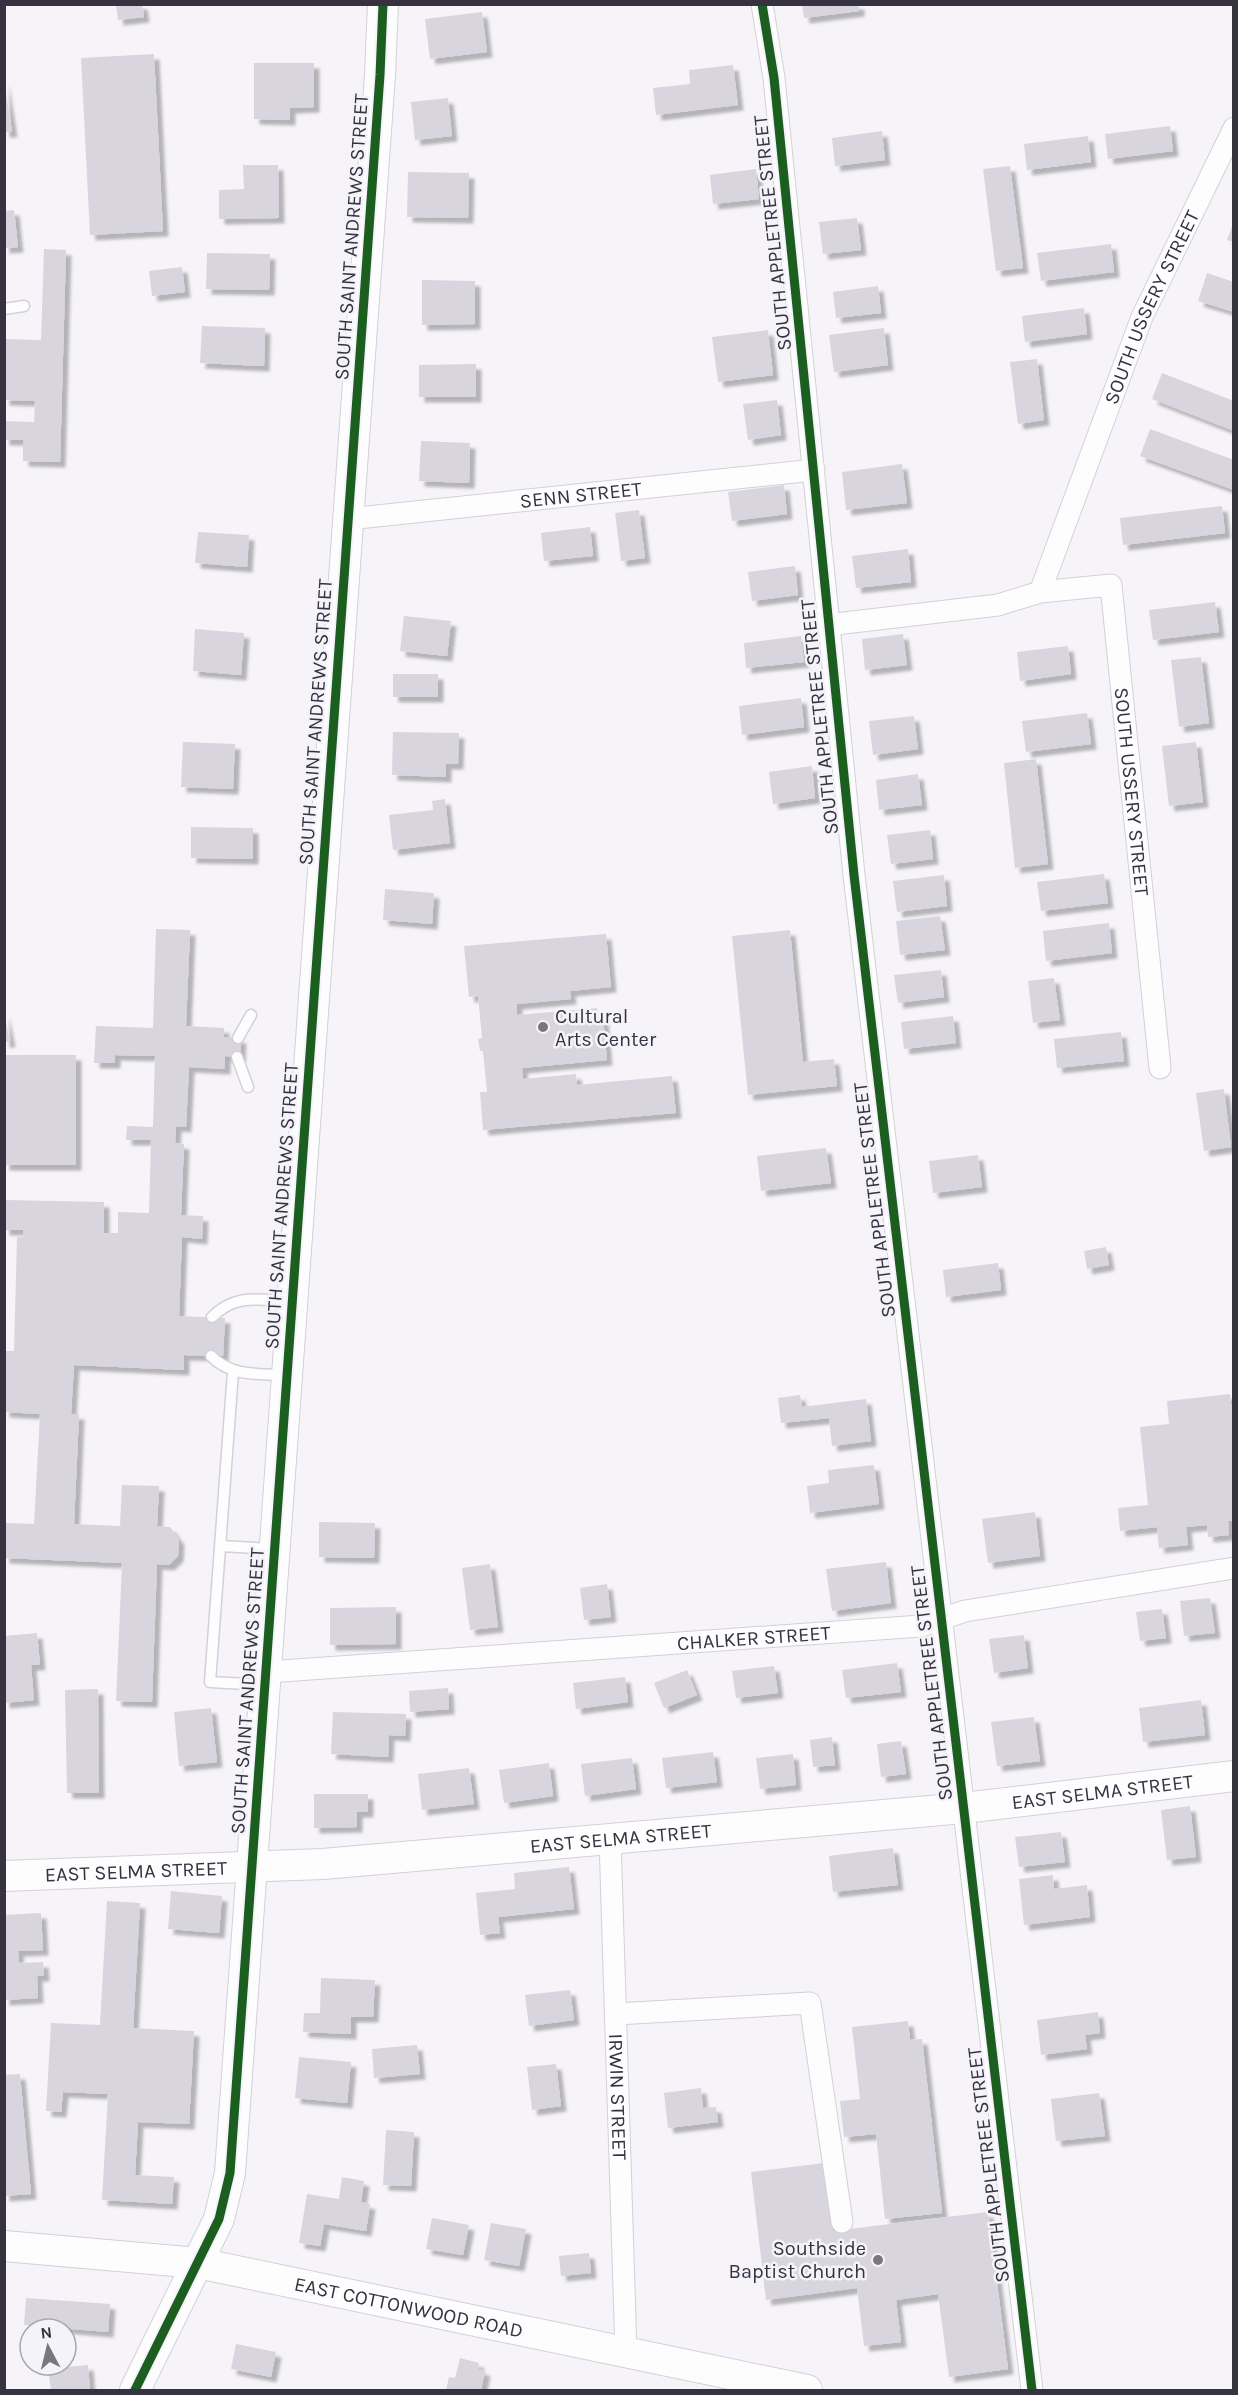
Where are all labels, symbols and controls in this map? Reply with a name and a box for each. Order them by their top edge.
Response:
street label: SOUTH SAINT ANDREWS STREET [330,93,373,381]
street label: SOUTH APPLETREE STREET [749,114,796,352]
street label: SOUTH USSERY STREET [1100,207,1204,408]
street label: SENN STREET [519,477,643,513]
street label: SOUTH SAINT ANDREWS STREET [294,578,337,866]
street label: SOUTH APPLETREE STREET [796,598,843,836]
street label: SOUTH USSERY STREET [1109,686,1153,897]
place label: Cultural Arts Center [555,1005,657,1051]
marker: Cultural Arts Center [536,1020,550,1034]
street label: SOUTH SAINT ANDREWS STREET [260,1062,303,1350]
street label: SOUTH APPLETREE STREET [849,1081,900,1319]
street label: SOUTH SAINT ANDREWS STREET [226,1547,269,1835]
street label: SOUTH APPLETREE STREET [906,1564,957,1802]
street label: CHALKER STREET [676,1621,831,1655]
street label: EAST SELMA STREET [1011,1770,1194,1814]
street label: EAST SELMA STREET [529,1819,713,1858]
street label: EAST SELMA STREET [44,1857,227,1886]
street label: IRWIN STREET [604,2033,631,2161]
street label: SOUTH APPLETREE STREET [963,2046,1014,2284]
place label: Southside Baptist Church [729,2237,866,2283]
marker: Southside Baptist Church [871,2253,885,2267]
street label: EAST COTTONWOOD ROAD [292,2272,525,2342]
north arrow [18,2317,78,2377]
text: N [39,2322,53,2343]

